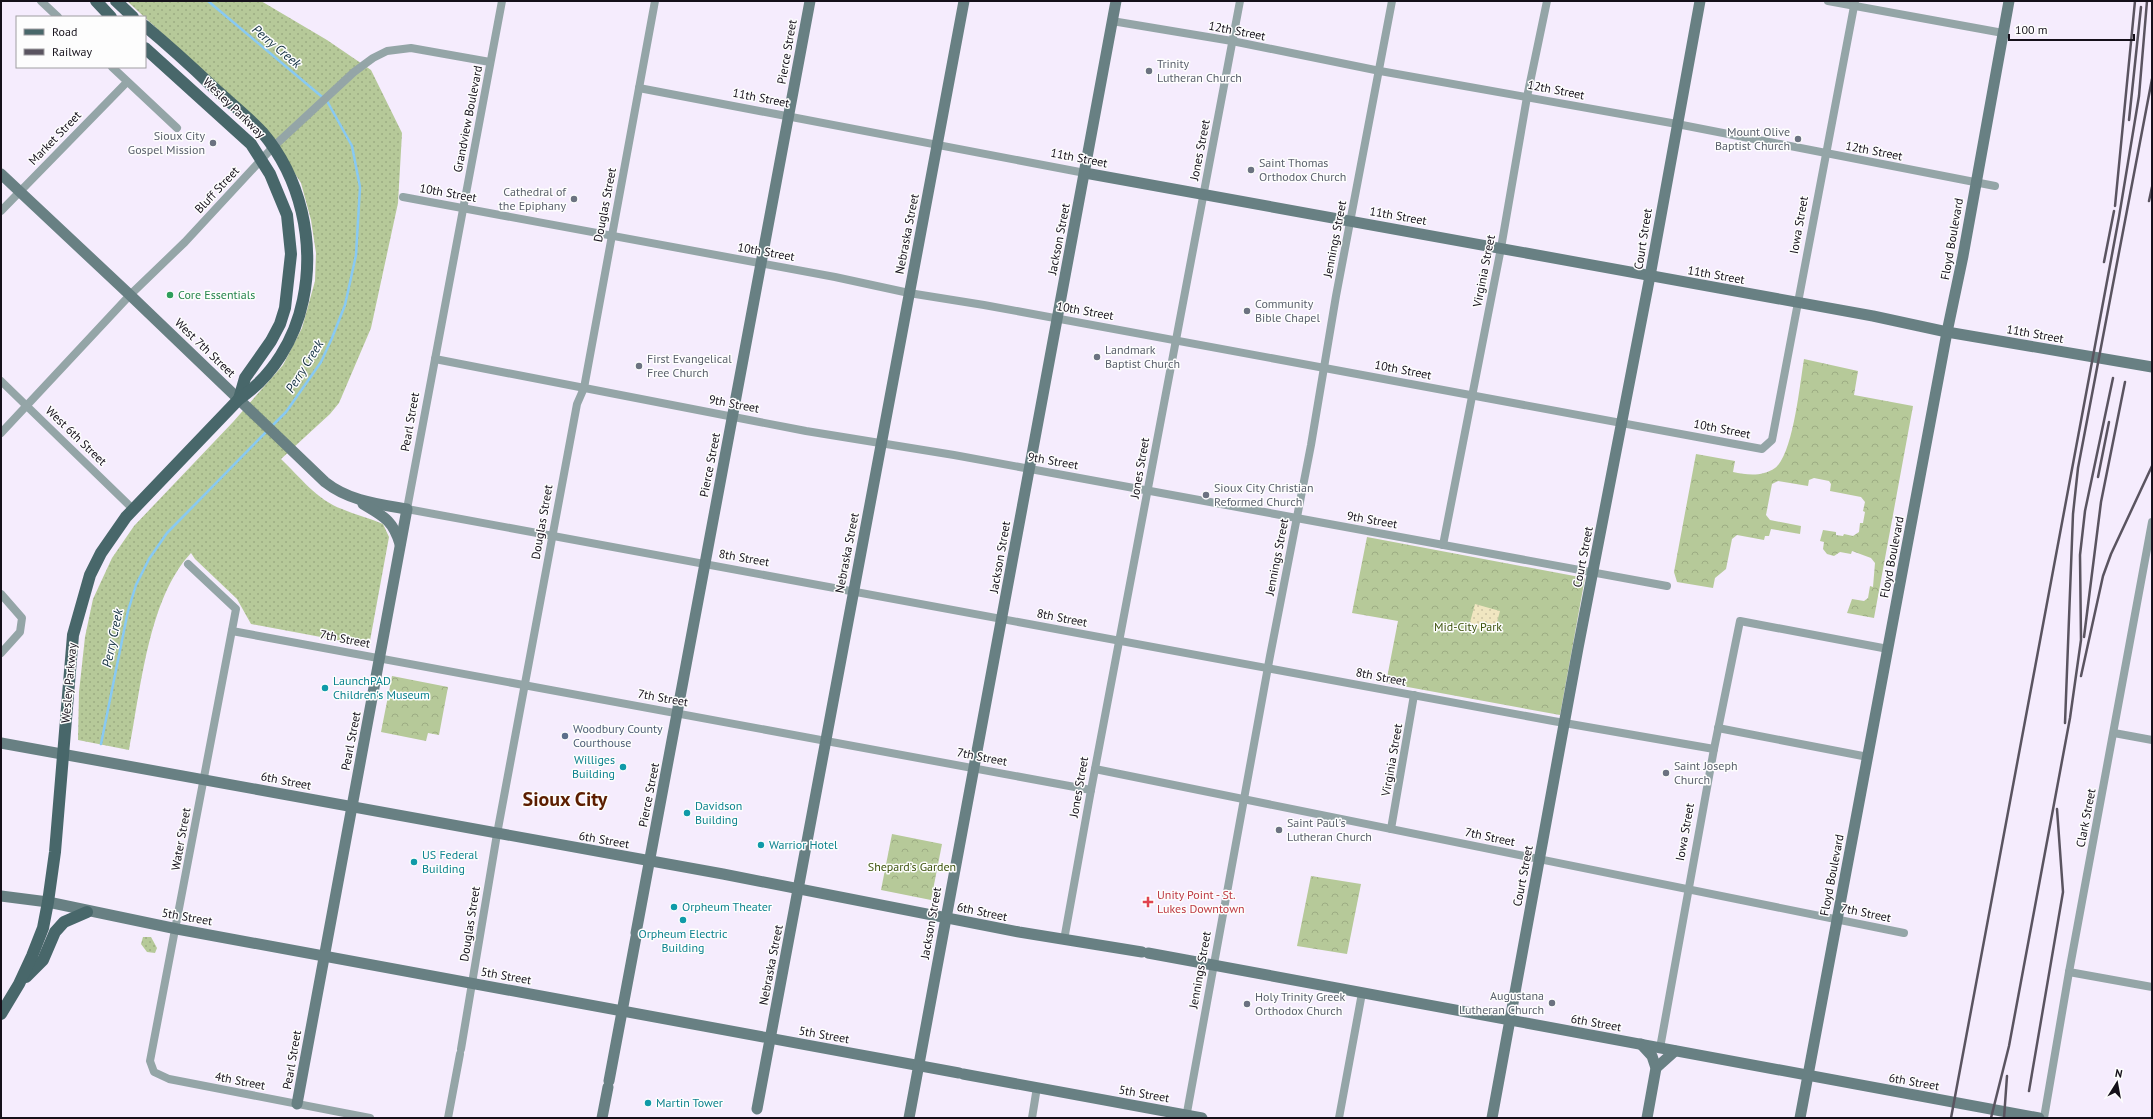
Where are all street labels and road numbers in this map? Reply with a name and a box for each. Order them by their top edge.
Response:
street label: 12th Street [1207,18,1267,43]
street label: Pierce Street [773,19,800,85]
street label: Grandview Boulevard [450,64,485,174]
street label: Wesley Parkway [200,74,269,141]
street label: 12th Street [1526,77,1586,102]
street label: 11th Street [731,85,791,110]
street label: Market Street [25,108,84,168]
street label: Jones Street [1186,118,1213,183]
street label: 12th Street [1844,138,1904,163]
street label: 11th Street [1049,145,1109,170]
street label: Bluff Street [191,163,242,216]
street label: Douglas Street [590,166,619,243]
street label: 10th Street [418,180,478,205]
street label: Nebraska Street [891,193,922,275]
street label: Iowa Street [1786,195,1811,255]
street label: Floyd Boulevard [1937,197,1966,281]
street label: Jennings Street [1320,199,1349,280]
street label: Jackson Street [1044,202,1073,277]
street label: 11th Street [1368,203,1428,228]
street label: Court Street [1630,207,1655,271]
street label: Virginia Street [1469,233,1498,309]
street label: 10th Street [736,239,796,264]
street label: 11th Street [1686,262,1746,287]
street label: 10th Street [1055,298,1115,323]
street label: West 7th Street [172,315,239,380]
street label: 11th Street [2005,321,2065,346]
street label: 10th Street [1373,357,1433,382]
street label: Pearl Street [397,391,422,453]
street label: 9th Street [708,391,761,416]
street label: West 6th Street [43,403,110,468]
street label: 10th Street [1692,416,1752,441]
street label: Pierce Street [696,431,723,498]
street label: Jones Street [1127,436,1152,500]
street label: 9th Street [1027,449,1080,472]
street label: Douglas Street [528,483,555,560]
street label: 9th Street [1346,508,1399,531]
street label: Nebraska Street [831,512,862,594]
street label: Floyd Boulevard [1876,515,1907,599]
street label: Jennings Street [1262,517,1291,598]
street label: Jackson Street [986,520,1013,595]
street label: Court Street [1569,525,1596,589]
street label: 8th Street [718,546,771,569]
street label: 8th Street [1036,605,1089,630]
street label: 7th Street [319,626,371,651]
street label: Wesley Parkway [58,642,80,724]
street label: 8th Street [1355,664,1408,689]
street label: 7th Street [637,686,689,709]
street label: Pearl Street [337,710,364,772]
street label: Virginia Street [1378,722,1405,798]
street label: 7th Street [956,744,1008,769]
street label: Jones Street [1066,755,1091,819]
street label: Pierce Street [635,761,662,828]
street label: 6th Street [260,768,313,793]
street label: Clark Street [2072,787,2099,849]
street label: Iowa Street [1672,802,1697,862]
street label: Water Street [168,806,193,871]
street label: 7th Street [1464,824,1516,849]
street label: 6th Street [578,828,631,851]
street label: Floyd Boulevard [1816,833,1847,917]
street label: Court Street [1509,844,1536,908]
street label: Douglas Street [456,885,483,962]
street label: Jackson Street [917,886,944,961]
street label: 6th Street [956,899,1009,924]
street label: 7th Street [1840,900,1892,925]
street label: 5th Street [161,905,214,928]
street label: Nebraska Street [755,924,786,1006]
street label: Jennings Street [1185,930,1214,1011]
street label: 5th Street [480,964,533,987]
street label: 6th Street [1570,1011,1623,1034]
street label: 5th Street [798,1023,851,1046]
street label: Pearl Street [279,1029,304,1091]
street label: 4th Street [214,1068,267,1093]
street label: 6th Street [1888,1070,1941,1093]
street label: 5th Street [1118,1082,1171,1105]

